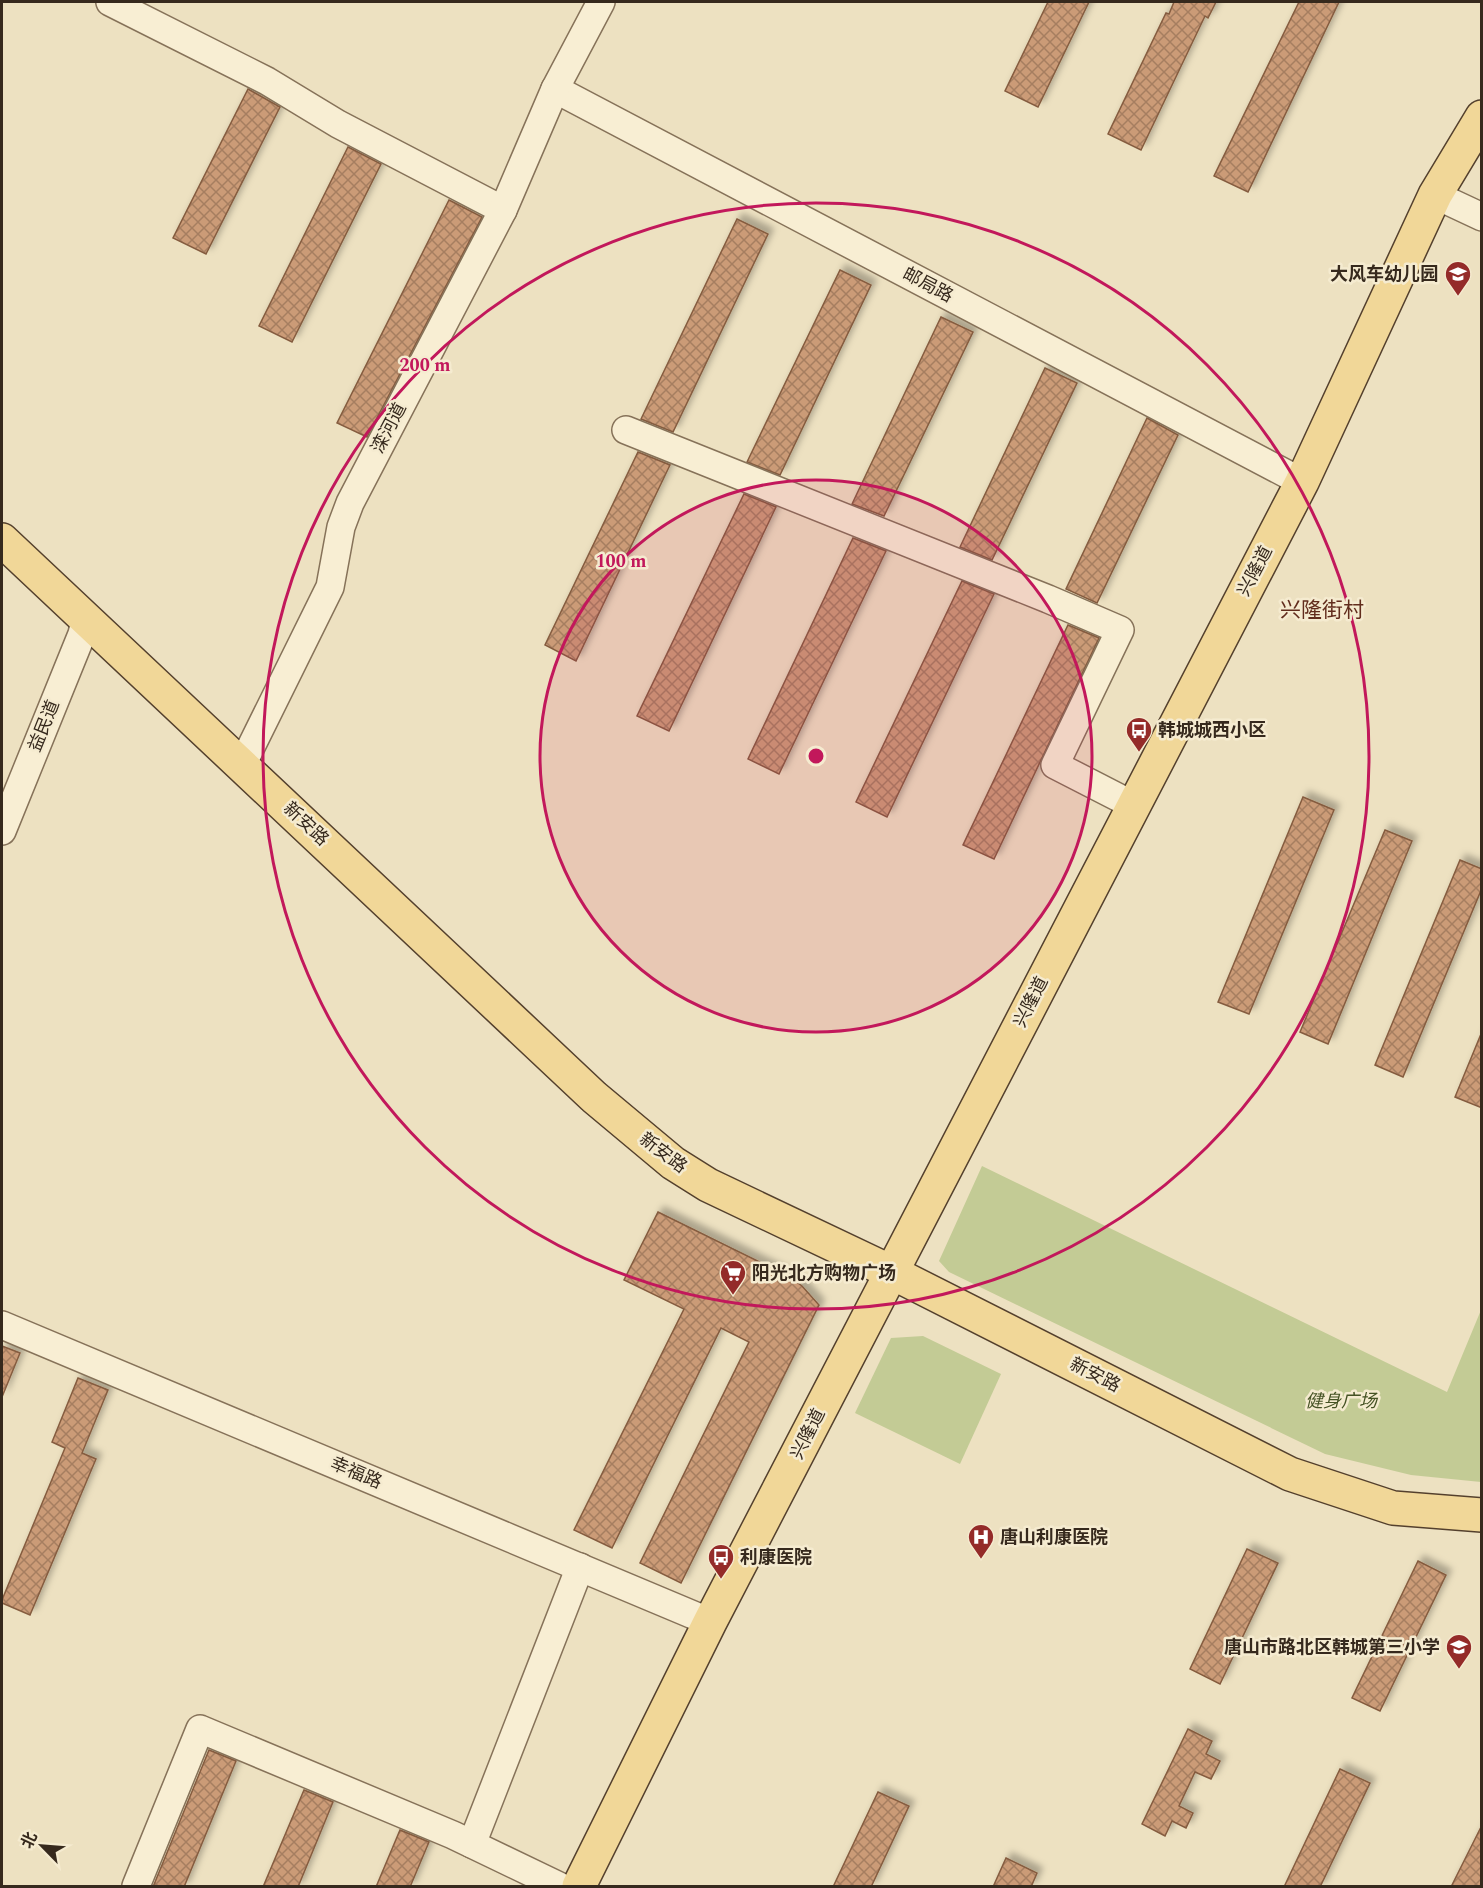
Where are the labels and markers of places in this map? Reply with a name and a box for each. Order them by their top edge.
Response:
school or university icon: 大风车幼儿园 [1443,259,1473,297]
place label: 大风车幼儿园 [1330,261,1438,288]
bus stop icon: 韩城城西小区 [1124,715,1154,753]
place label: 韩城城西小区 [1158,717,1266,744]
centre of rings [806,746,826,766]
supermarket icon: 阳光北方购物广场 [718,1258,748,1296]
place label: 阳光北方购物广场 [752,1260,896,1287]
hospital icon: 唐山利康医院 [966,1522,996,1560]
place label: 唐山利康医院 [1000,1524,1108,1551]
bus stop icon: 利康医院 [706,1542,736,1580]
place label: 利康医院 [740,1544,812,1571]
school or university icon: 唐山市路北区韩城第三小学 [1444,1632,1474,1670]
place label: 唐山市路北区韩城第三小学 [1224,1634,1440,1661]

